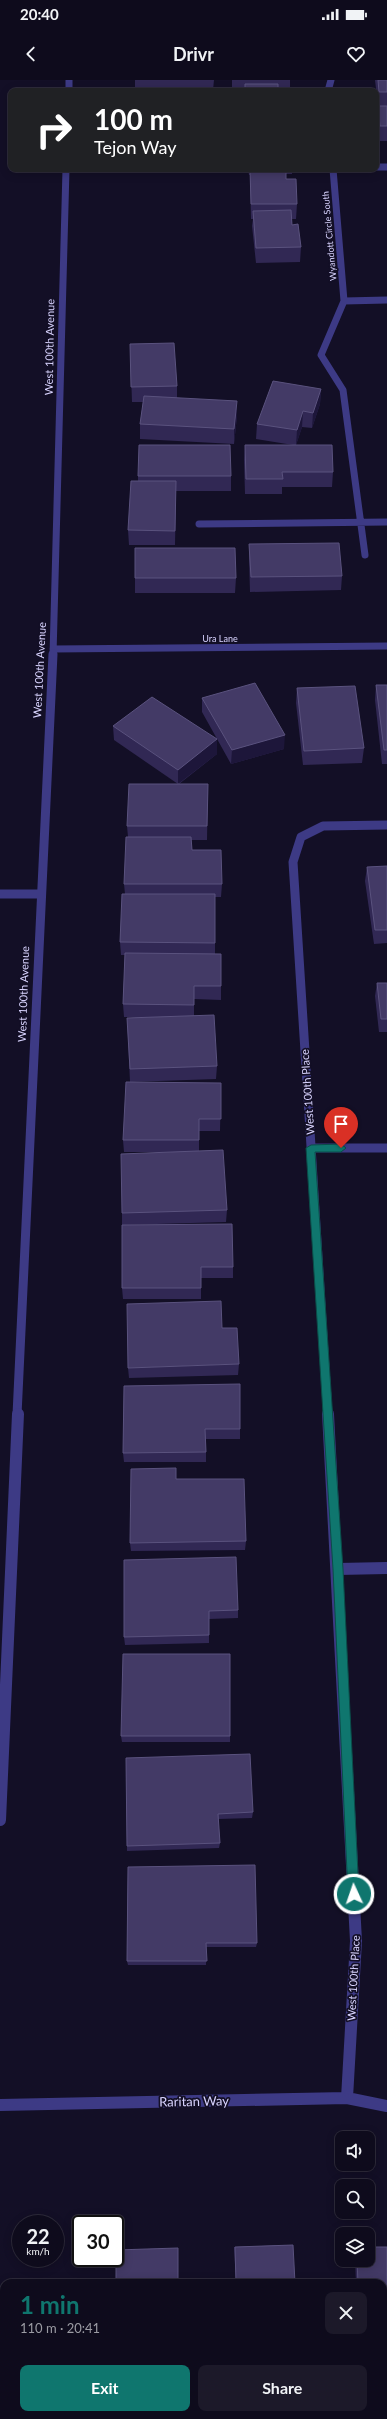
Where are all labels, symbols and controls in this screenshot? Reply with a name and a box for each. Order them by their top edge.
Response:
text: 20:40 [20,5,59,23]
icon: back [20,43,42,65]
text: Drivr [173,43,214,65]
icon: heart [345,43,367,65]
text: 100 m [94,102,173,136]
icon: right [28,104,80,156]
text: Tejon Way [94,136,177,158]
street label: Wyandott Circle South [320,191,338,281]
street label: West 100th Avenue [42,299,56,395]
street label: West 100th Avenue [30,621,48,718]
street label: Ura Lane [202,633,238,644]
street label: West 100th Avenue [15,946,31,1042]
street label: West 100th Place [298,1049,316,1135]
pin [324,1107,358,1148]
icon: arrive [330,1113,352,1135]
position arrow [333,1873,375,1915]
street label: West 100th Place [344,1935,362,2021]
street label: Raritan Way [159,2092,229,2110]
map controls [335,2131,375,2267]
button: sound [335,2131,375,2171]
button: search [335,2179,375,2219]
speed limit sign: 30 [72,2215,124,2267]
text: 22 [26,2224,50,2248]
button: layers [335,2227,375,2267]
text: km/h [26,2245,50,2257]
text: 1 min [20,2290,80,2319]
button: close [325,2292,367,2334]
text: 110 m · 20:41 [20,2320,100,2336]
button: Exit [20,2365,190,2411]
button: Share [198,2365,367,2411]

